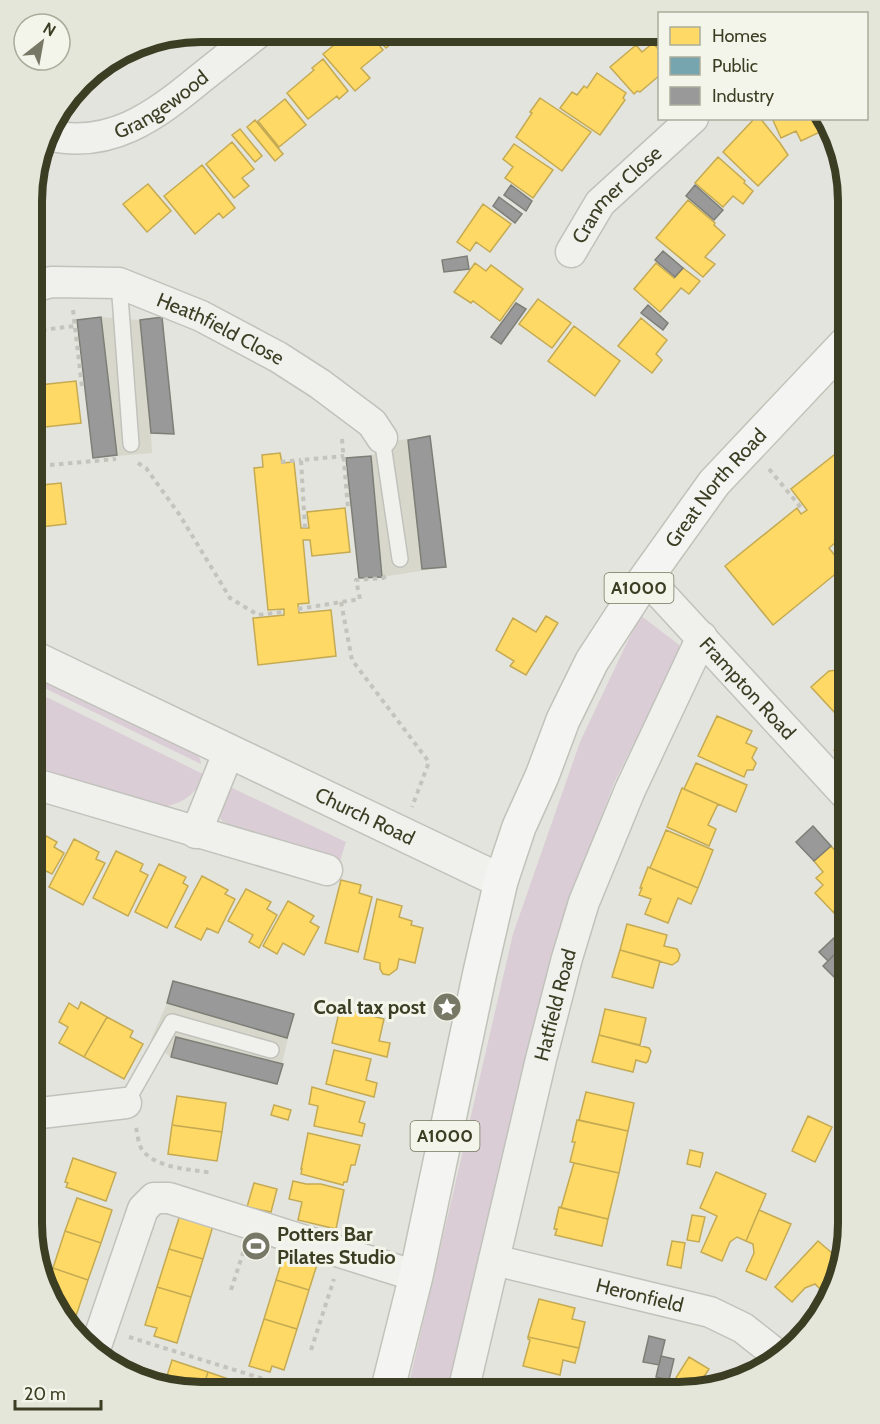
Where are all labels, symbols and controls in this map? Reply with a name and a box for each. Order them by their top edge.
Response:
north arrow [12,12,72,72]
legend [658,12,868,120]
text: N [40,19,59,41]
text: Homes [712,25,767,47]
text: Public [712,55,758,77]
street label: Grangewood [111,65,213,144]
text: Industry [712,85,774,107]
street label: Cranmer Close [567,141,667,248]
street label: Heathfield Close [153,288,288,370]
street label: Great North Road [660,423,771,552]
road number: A1000 [604,573,674,603]
street label: Frampton Road [695,632,801,744]
street label: Church Road [311,782,419,850]
street label: Hatfield Road [529,946,581,1063]
place icon: Coal tax post [431,991,463,1023]
place label: Coal tax post [314,995,426,1019]
road number: A1000 [410,1121,480,1151]
place label: Potters Bar Pilates Studio [277,1222,396,1269]
sports icon: Potters Bar Pilates Studio [240,1230,272,1262]
street label: Heronfield [594,1273,686,1317]
scale bar [15,1373,100,1411]
text: 20 m [24,1383,66,1405]

